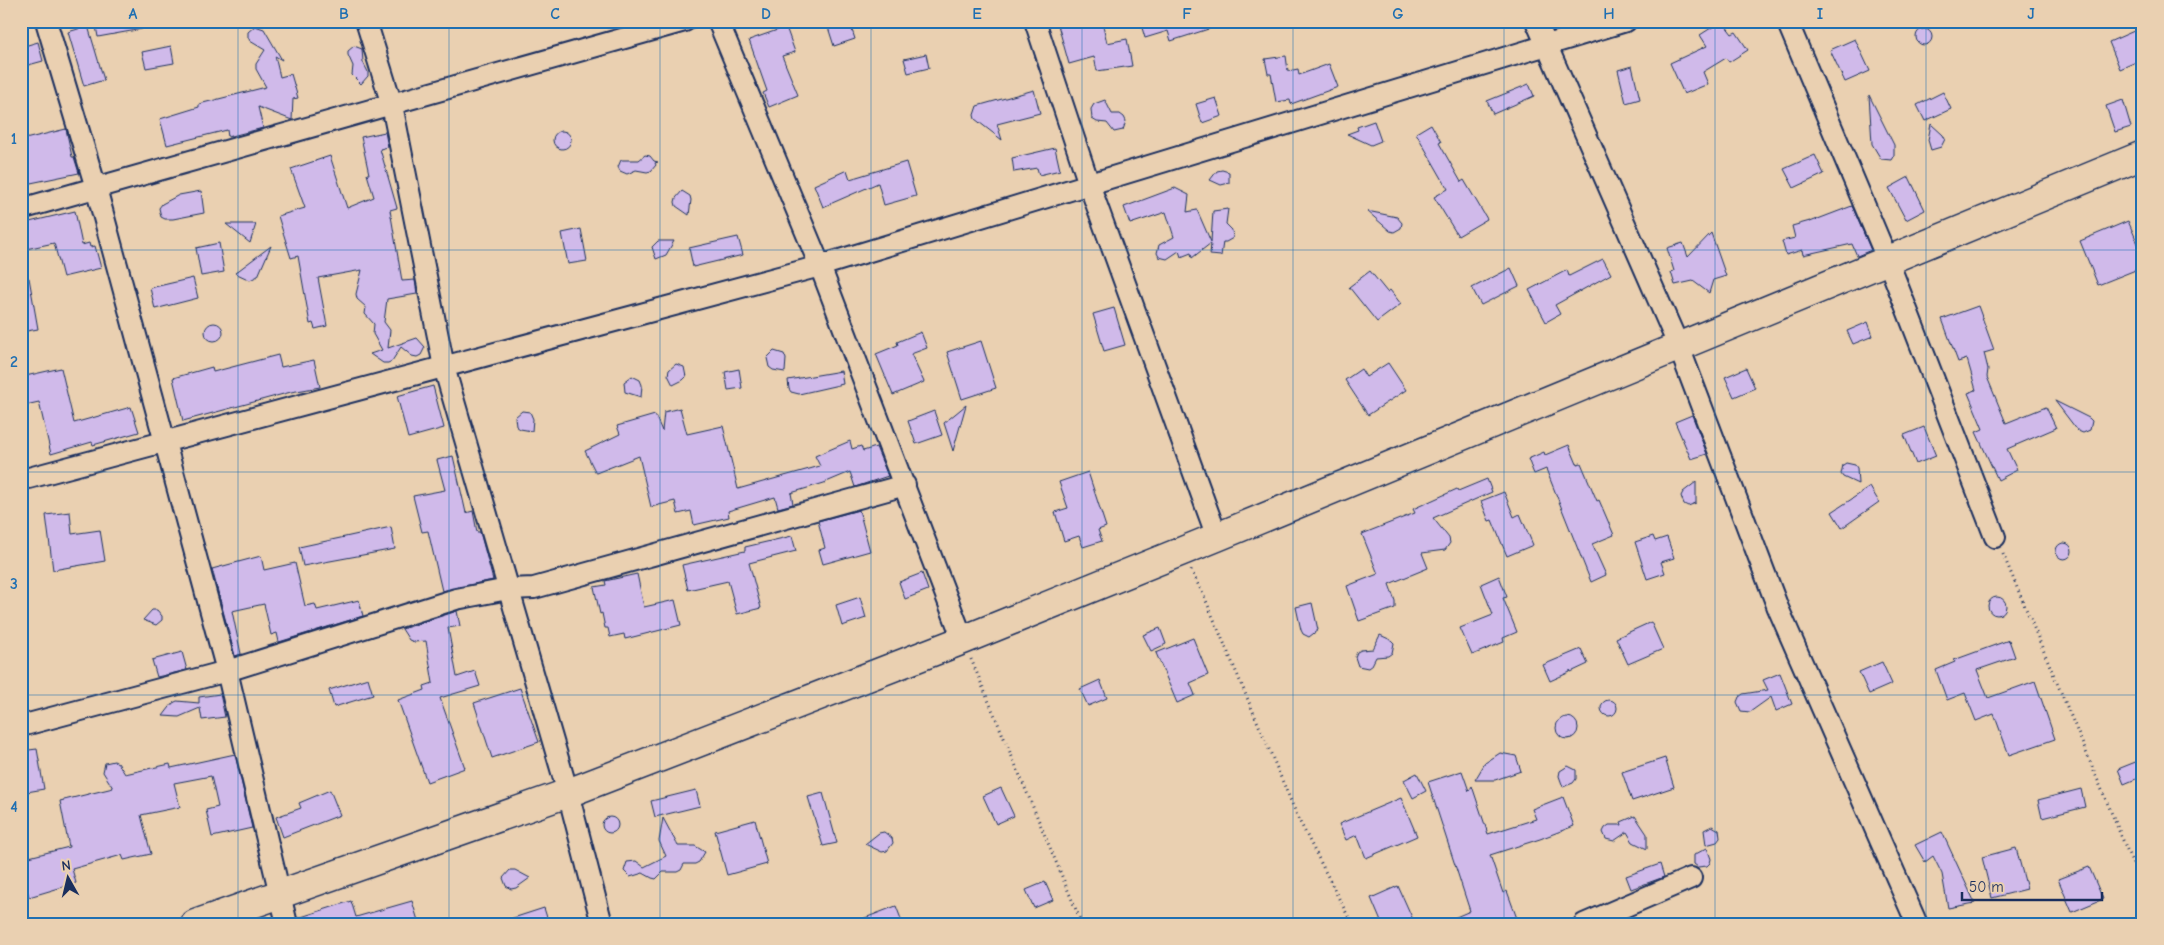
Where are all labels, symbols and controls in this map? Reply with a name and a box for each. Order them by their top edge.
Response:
text: A [129,5,138,23]
text: B [339,5,349,23]
text: C [550,5,560,23]
text: D [761,5,771,23]
text: E [972,5,982,23]
text: F [1182,5,1192,23]
text: G [1392,5,1404,23]
text: H [1603,5,1615,23]
text: I [1817,5,1823,23]
text: J [2027,5,2035,23]
text: 1 [11,130,17,148]
text: 2 [10,353,18,371]
text: 3 [10,575,18,593]
text: 4 [10,798,18,816]
north arrow [42,852,92,902]
text: N [61,857,72,875]
scale bar [1962,870,2102,902]
text: 50 m [1969,878,2004,896]

